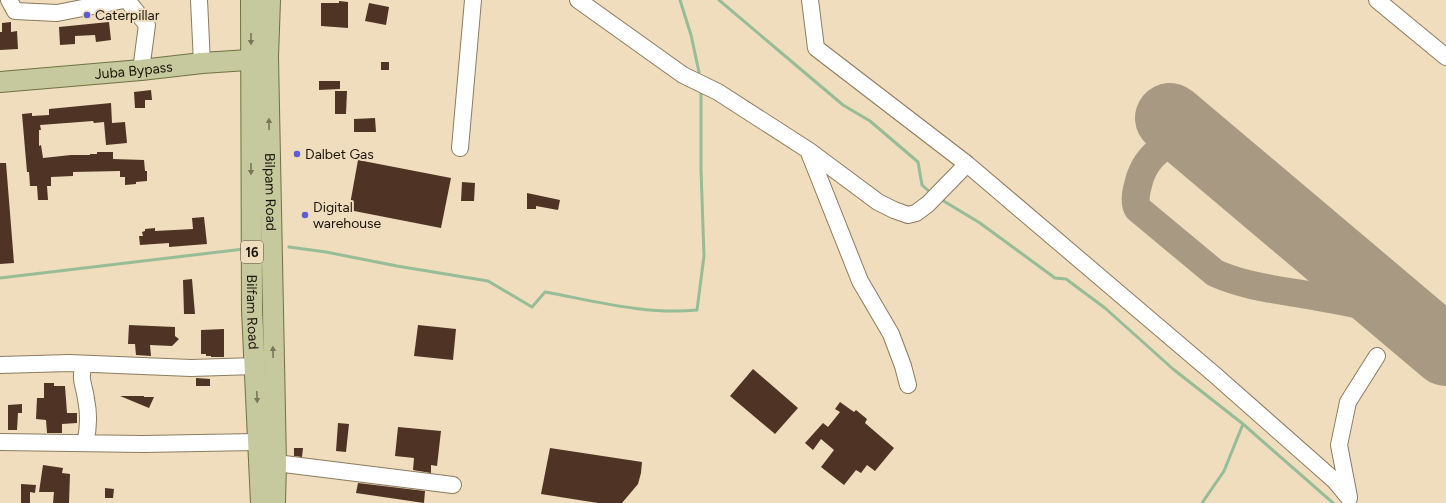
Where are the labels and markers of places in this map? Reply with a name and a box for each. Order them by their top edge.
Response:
place label: Caterpillar [95,7,160,24]
marker: Caterpillar [82,10,92,20]
place label: Dalbet Gas [305,146,374,163]
marker: Dalbet Gas [292,149,302,159]
place label: Digital warehouse [313,199,382,232]
marker: Digital warehouse [300,210,310,220]

